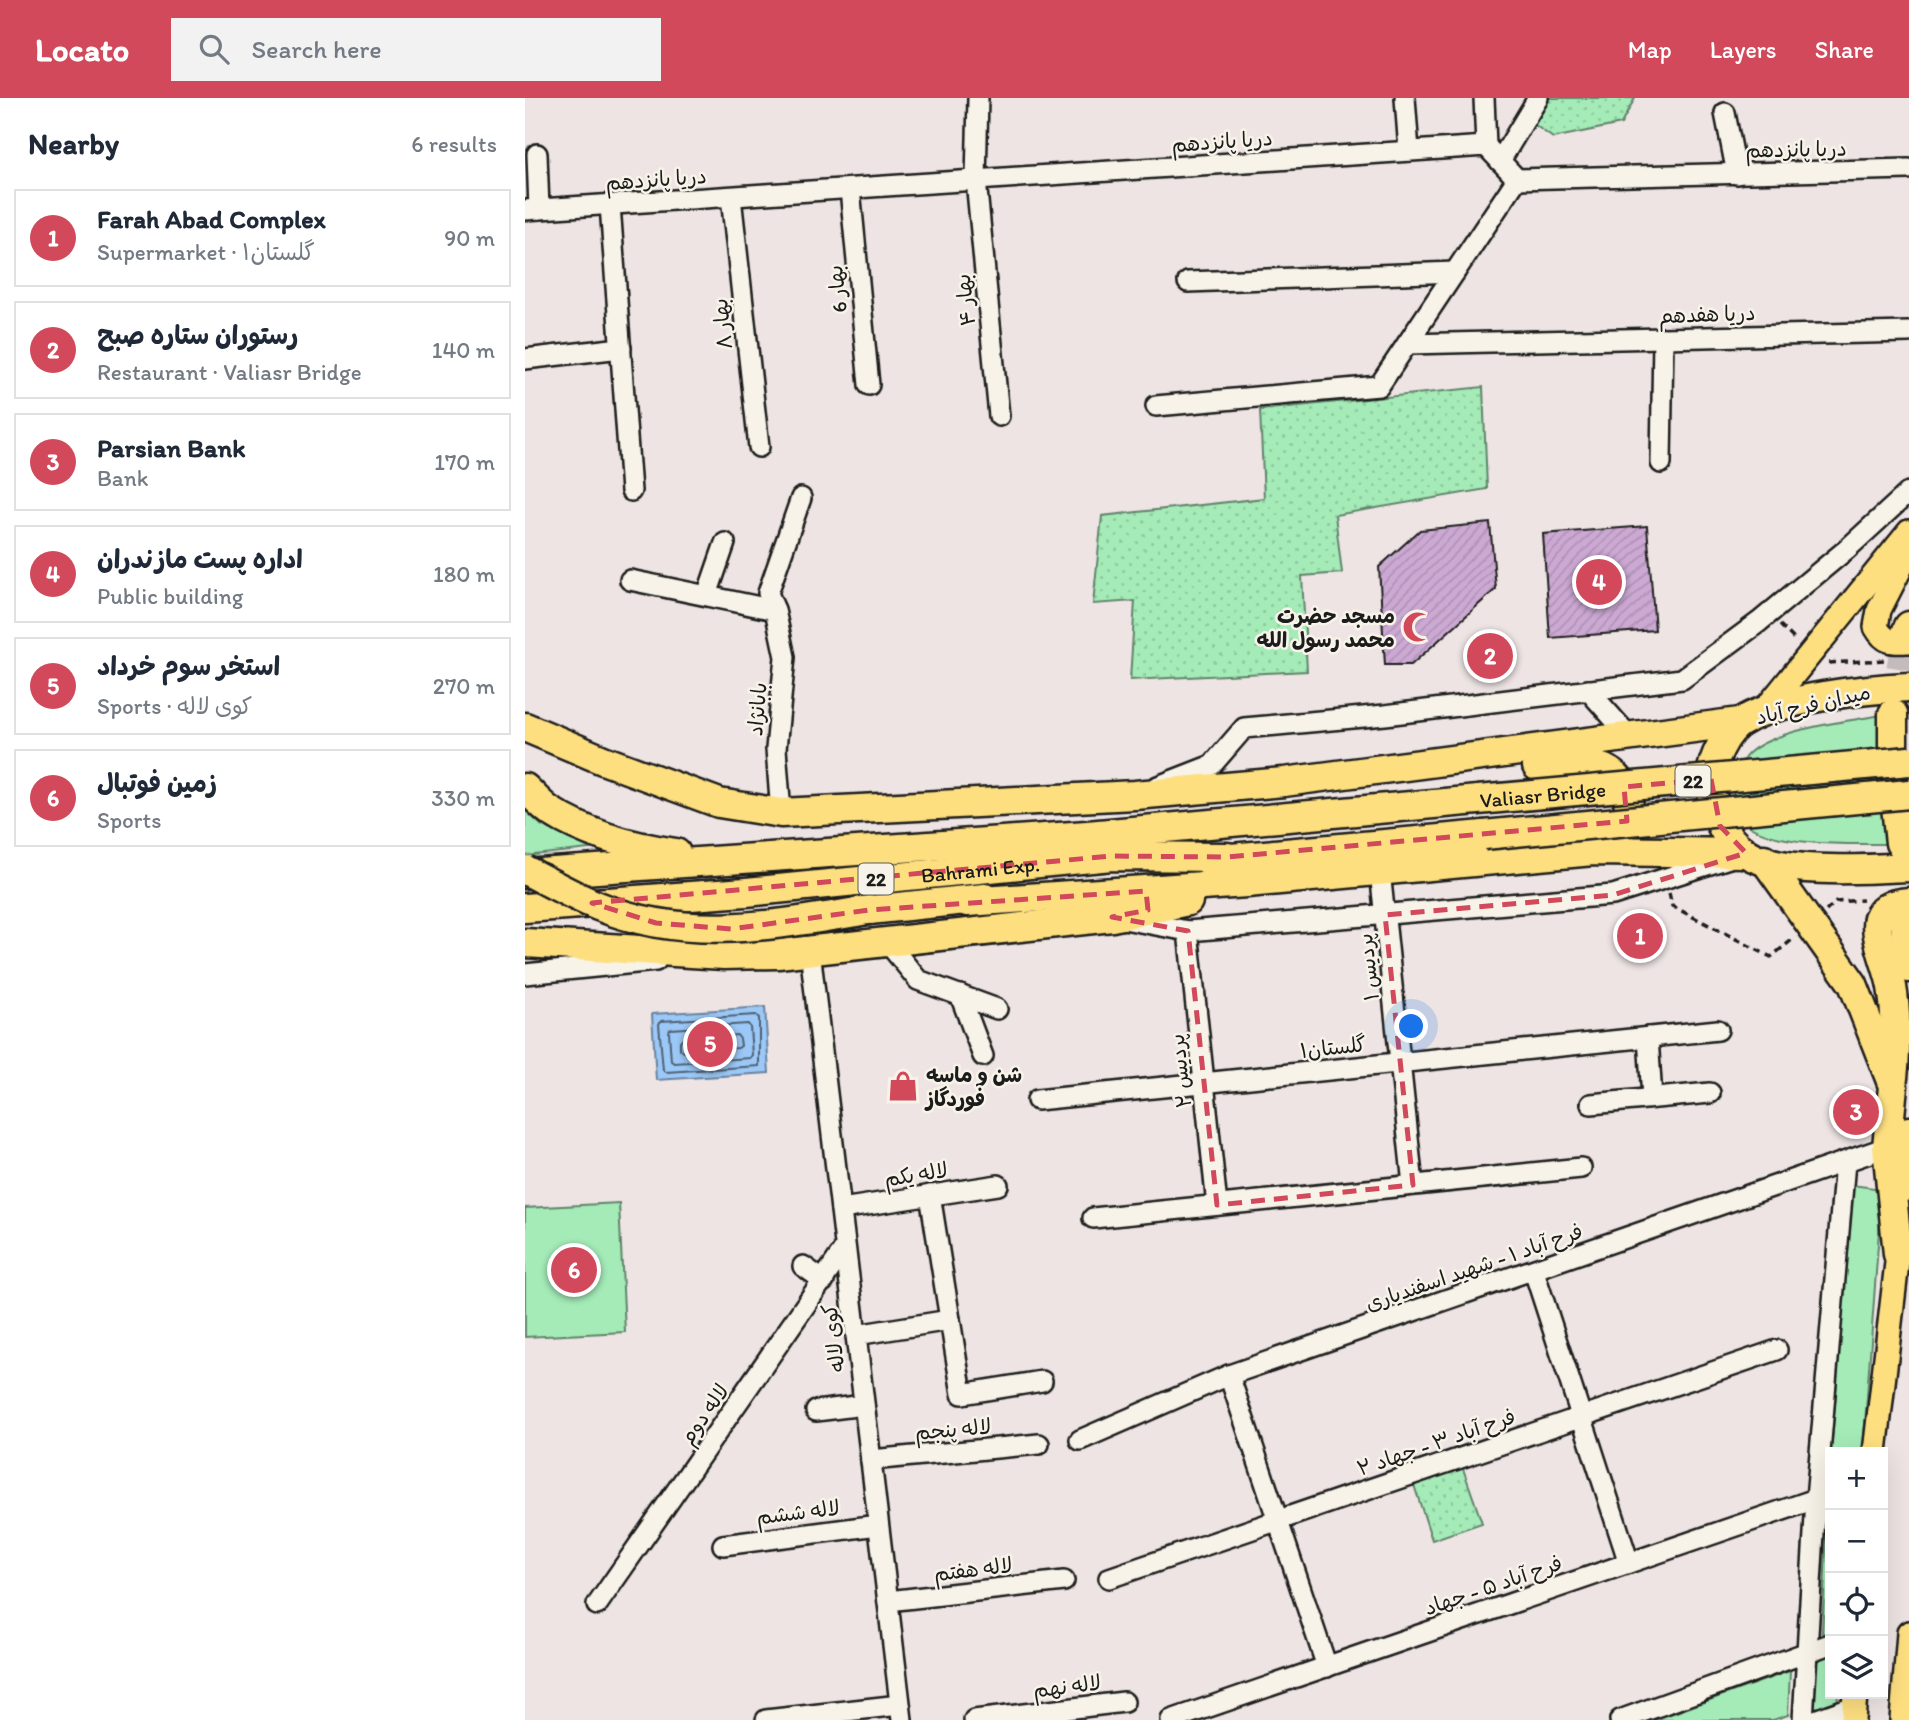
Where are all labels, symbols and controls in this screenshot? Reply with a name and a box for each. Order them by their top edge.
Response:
search box [171,18,661,81]
text: Locato [35,30,129,69]
icon: search [195,30,233,68]
text: Search here [251,33,382,65]
text: Map [1628,35,1672,64]
text: Layers [1710,35,1777,64]
text: Share [1815,35,1874,64]
text: Nearby [28,125,119,162]
street label: دریا پانزدهم [1171,125,1274,161]
text: 6 results [411,130,497,158]
street label: دریا پانزدهم [1745,136,1847,166]
street label: دریا پانزدهم [605,163,708,199]
text: Farah Abad Complex [97,203,326,235]
text: 1 [48,224,58,252]
text: 90 m [444,224,495,252]
text: Supermarket · گلستان۱ [97,238,315,266]
street label: بهار 6 [822,264,853,314]
street label: بهار ۴ [950,273,981,327]
street label: بهار ۸ [707,297,738,351]
street label: دریا هفدهم [1658,300,1756,332]
text: رستوران ستاره صبح [97,319,298,351]
text: 2 [47,336,59,364]
text: 140 m [432,336,495,364]
text: Restaurant · Valiasr Bridge [97,358,362,386]
text: Parsian Bank [97,432,246,464]
text: 3 [47,448,59,476]
text: 170 m [434,448,495,476]
text: Bank [97,464,149,492]
text: اداره پست مازندران [97,543,303,575]
pin: 4 [1576,556,1622,608]
text: 4 [46,560,60,588]
text: 180 m [433,560,495,588]
text: Public building [97,582,243,610]
place label: مسجد حضرت محمد رسول الله [1257,603,1395,653]
mosque icon: مسجد حضرت محمد رسول الله [1401,610,1435,644]
pin: 2 [1467,630,1513,682]
text: استخر سوم خرداد [97,650,280,682]
text: 5 [47,672,59,700]
text: 270 m [433,672,495,700]
street label: میدان فرح آباد [1753,679,1873,731]
street label: بابانژاد [742,681,773,737]
text: Sports · کوی لاله [97,692,252,720]
road number: 22 [1675,766,1711,796]
text: زمین فوتبال [97,767,217,799]
street label: Valiasr Bridge [1479,776,1607,812]
text: 6 [47,784,59,812]
text: 330 m [431,784,495,812]
text: Sports [97,806,161,834]
street label: Bahrami Exp. [920,851,1041,887]
road number: 22 [859,864,893,894]
pin: 1 [1617,910,1663,962]
street label: پردیس ۱ [1352,932,1385,1002]
your location [1394,1009,1428,1043]
pin: 5 [687,1018,733,1070]
street label: گلستان۱ [1299,1031,1367,1063]
street label: پردیس ۲ [1164,1033,1197,1109]
place label: شن و ماسه فوردگاز [924,1062,1022,1112]
shop icon: شن و ماسه فوردگاز [886,1069,920,1103]
pin: 3 [1833,1086,1879,1138]
street label: لاله یکم [882,1157,950,1195]
street label: فرح آباد ۱ - شهید اسفندیاری [1362,1218,1587,1318]
pin: 6 [551,1244,597,1296]
street label: کوی لاله [816,1302,851,1374]
street label: لاله دوم [674,1379,737,1451]
street label: فرح آباد ۳ - جهاد ۲ [1353,1403,1519,1483]
street label: لاله پنجم [914,1413,993,1449]
map controls [1825,1447,1888,1699]
button: + [1825,1447,1888,1510]
street label: لاله ششم [755,1494,842,1533]
button: − [1825,1510,1888,1573]
street label: فرح آباد ۵ - جهاد [1421,1550,1566,1622]
street label: لاله هفتم [932,1552,1014,1590]
button: locate [1825,1573,1888,1636]
button: layers [1825,1636,1888,1699]
street label: لاله نهم [1032,1669,1103,1707]

